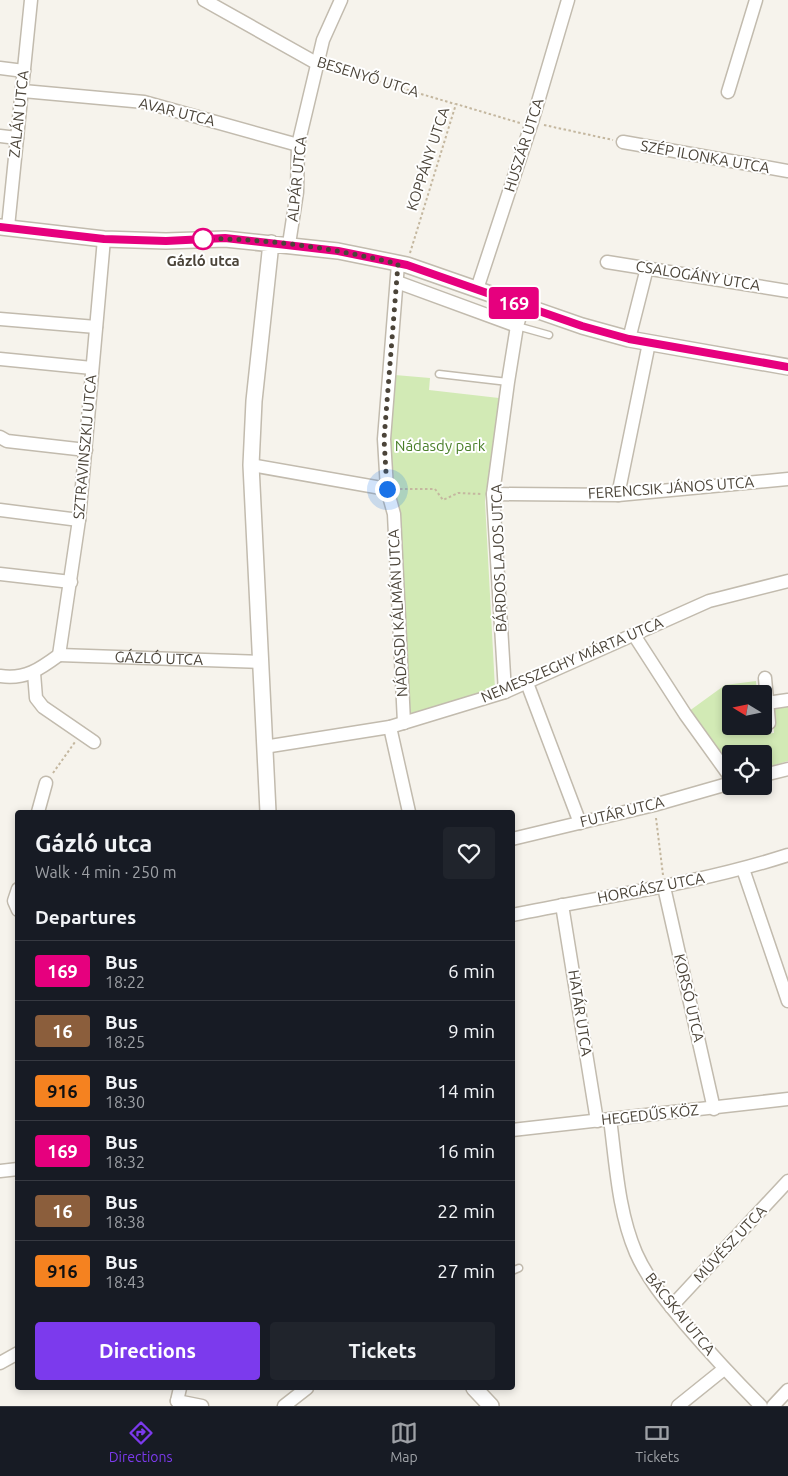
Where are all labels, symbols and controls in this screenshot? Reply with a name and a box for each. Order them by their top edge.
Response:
street label: BESENYŐ UTCA [315,53,421,100]
street label: ZALÁN UTCA [5,69,32,159]
street label: AVAR UTCA [137,94,217,129]
street label: HUSZÁR UTCA [500,96,547,194]
street label: KOPPÁNY UTCA [403,105,452,213]
street label: ALPÁR UTCA [284,135,309,223]
street label: SZÉP ILONKA UTCA [639,137,771,176]
marker: Gázló utca [192,228,214,250]
place label: Gázló utca [166,252,240,269]
street label: CSALOGÁNY UTCA [635,257,762,294]
line badge: 169 [485,287,543,319]
text: 169 [499,293,529,313]
street label: SZTRAVINSZKIJ UTCA [70,374,99,520]
park label: Nádasdy park [395,437,486,454]
street label: FERENCSIK JÁNOS UTCA [587,473,755,502]
your location [375,477,400,502]
street label: BÁRDOS LAJOS UTCA [487,483,510,632]
street label: NÁDASDI KÁLMÁN UTCA [385,528,410,697]
street label: NEMESSZEGHY MÁRTA UTCA [478,613,666,706]
street label: GÁZLÓ UTCA [115,648,204,668]
north arrow [722,685,772,735]
map controls [722,685,772,795]
button: locate [722,745,772,795]
street label: FUTÁR UTCA [578,793,666,830]
button: heart [443,827,495,879]
text: Gázló utca [35,830,152,857]
text: Walk · 4 min · 250 m [35,863,177,881]
street label: HORGÁSZ UTCA [596,869,706,906]
text: Departures [35,906,136,928]
text: Bus [105,951,138,973]
street label: KORSÓ UTCA [671,952,708,1044]
text: 6 min [448,960,495,982]
text: 169 [47,961,78,981]
street label: HATÁR UTCA [565,969,596,1057]
text: 18:22 [105,973,145,991]
text: Bus [105,1011,138,1033]
text: 9 min [448,1020,495,1042]
text: 16 [52,1021,73,1041]
text: 18:25 [105,1033,145,1051]
text: Bus [105,1071,138,1093]
text: 14 min [437,1080,495,1102]
text: 916 [47,1081,78,1101]
text: 18:30 [105,1093,145,1111]
street label: HEGEDŰS KÖZ [600,1101,700,1128]
text: Bus [105,1131,138,1153]
text: 16 min [437,1140,495,1162]
text: 169 [47,1141,78,1161]
text: 18:32 [105,1153,145,1171]
text: Bus [105,1191,138,1213]
text: 22 min [437,1200,495,1222]
text: 16 [52,1201,73,1221]
street label: MŰVÉSZ UTCA [690,1202,770,1286]
text: 18:38 [105,1213,145,1231]
text: Bus [105,1251,138,1273]
text: 27 min [437,1260,495,1282]
text: 916 [47,1261,78,1281]
street label: BÁCSKAI UTCA [642,1269,719,1358]
text: 18:43 [105,1273,145,1291]
button: Directions [35,1322,260,1380]
button: Tickets [270,1322,495,1380]
tab: Directions [109,1419,173,1465]
tab: Map [390,1419,418,1465]
tab: Tickets [635,1419,679,1465]

